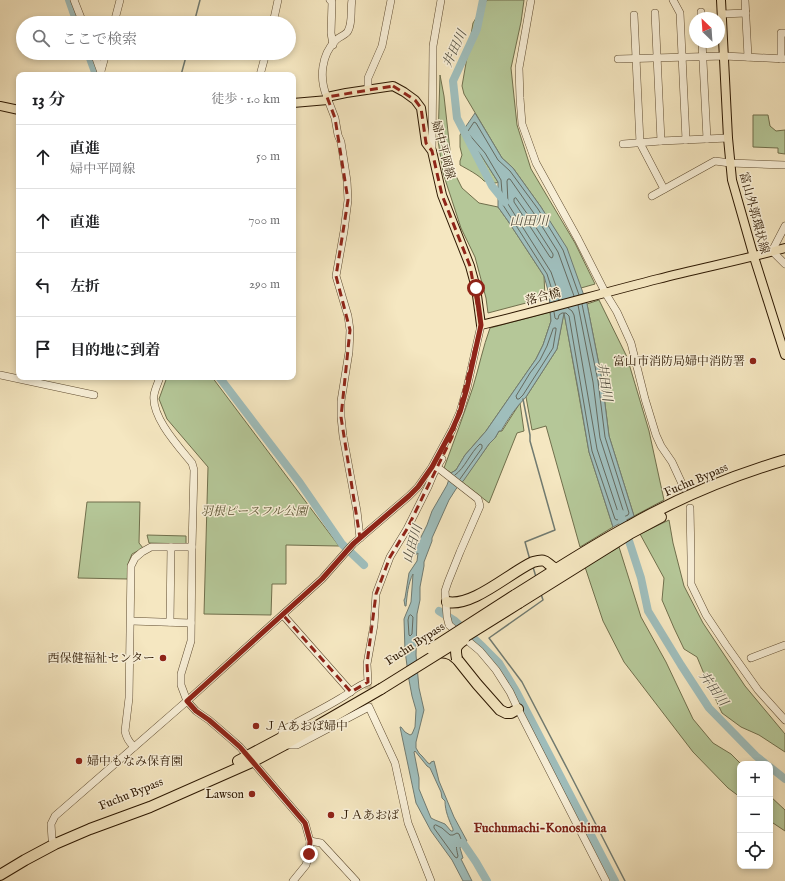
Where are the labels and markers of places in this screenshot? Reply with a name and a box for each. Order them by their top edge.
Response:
place label: 富山市消防局婦中消防署 [613,354,745,369]
marker: 富山市消防局婦中消防署 [748,356,758,366]
place label: 西保健福祉センター [47,651,155,666]
marker: 西保健福祉センター [158,653,168,663]
place label: ＪＡあおば婦中 [264,719,348,734]
marker: ＪＡあおば婦中 [251,721,261,731]
place label: 婦中もなみ保育園 [87,754,183,769]
marker: 婦中もなみ保育園 [74,756,84,766]
place label: Lawson [206,787,245,802]
marker: Lawson [247,789,257,799]
place label: ＪＡあおば [339,808,400,823]
marker: ＪＡあおば [326,810,336,820]

